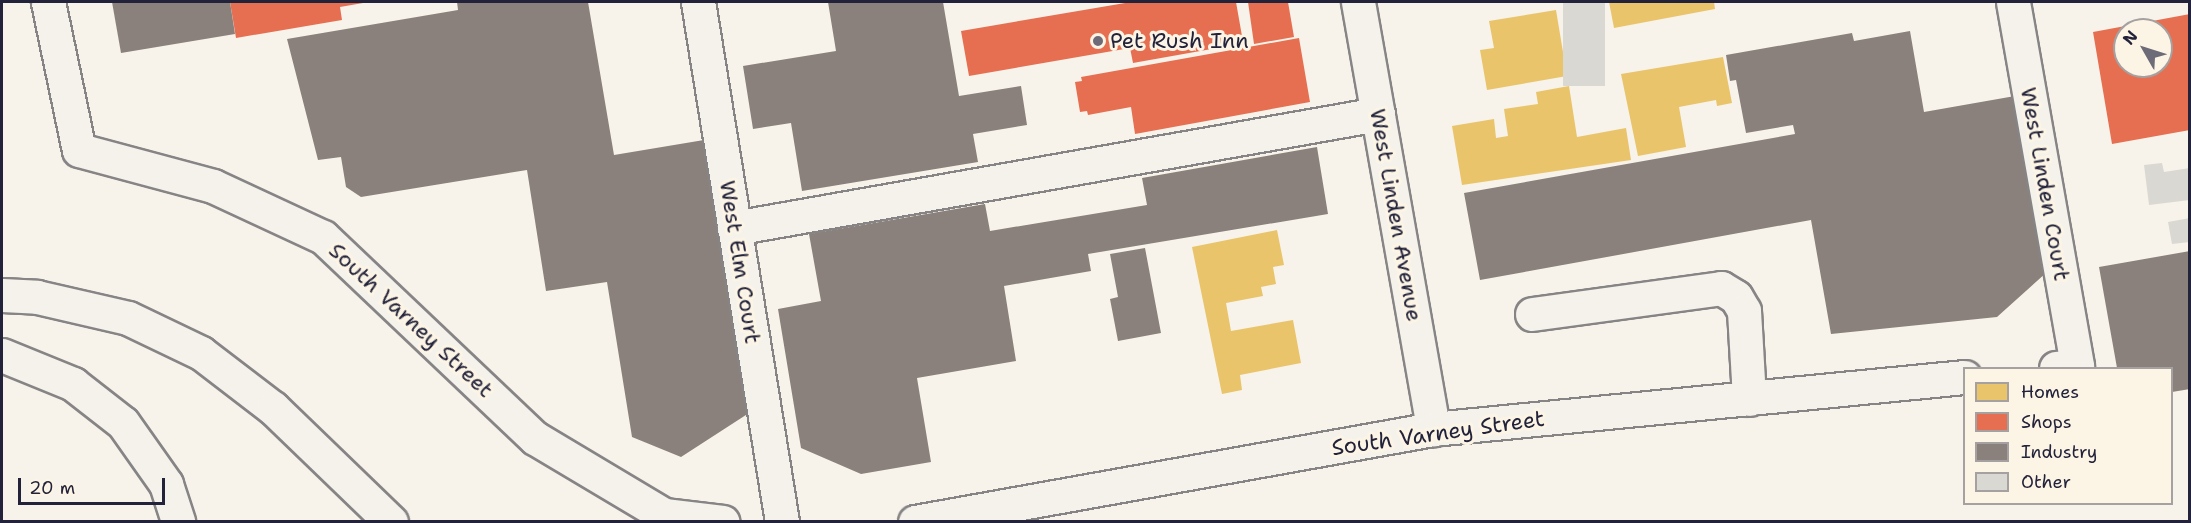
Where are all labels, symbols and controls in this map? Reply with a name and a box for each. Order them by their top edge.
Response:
north arrow [2113,18,2173,78]
text: N [2118,26,2142,49]
place label: Pet Rush Inn [1110,28,1249,54]
marker: Pet Rush Inn [1091,34,1105,48]
street label: West Linden Court [2015,85,2075,283]
street label: West Linden Avenue [1364,107,1428,323]
street label: West Elm Court [714,179,766,345]
street label: South Varney Street [323,237,499,403]
legend [1963,367,2173,505]
text: Homes [2021,380,2079,404]
street label: South Varney Street [1330,405,1546,461]
text: Shops [2021,410,2072,434]
text: Industry [2021,440,2097,464]
scale bar [21,466,168,504]
text: Other [2021,470,2071,494]
text: 20 m [29,476,75,500]

